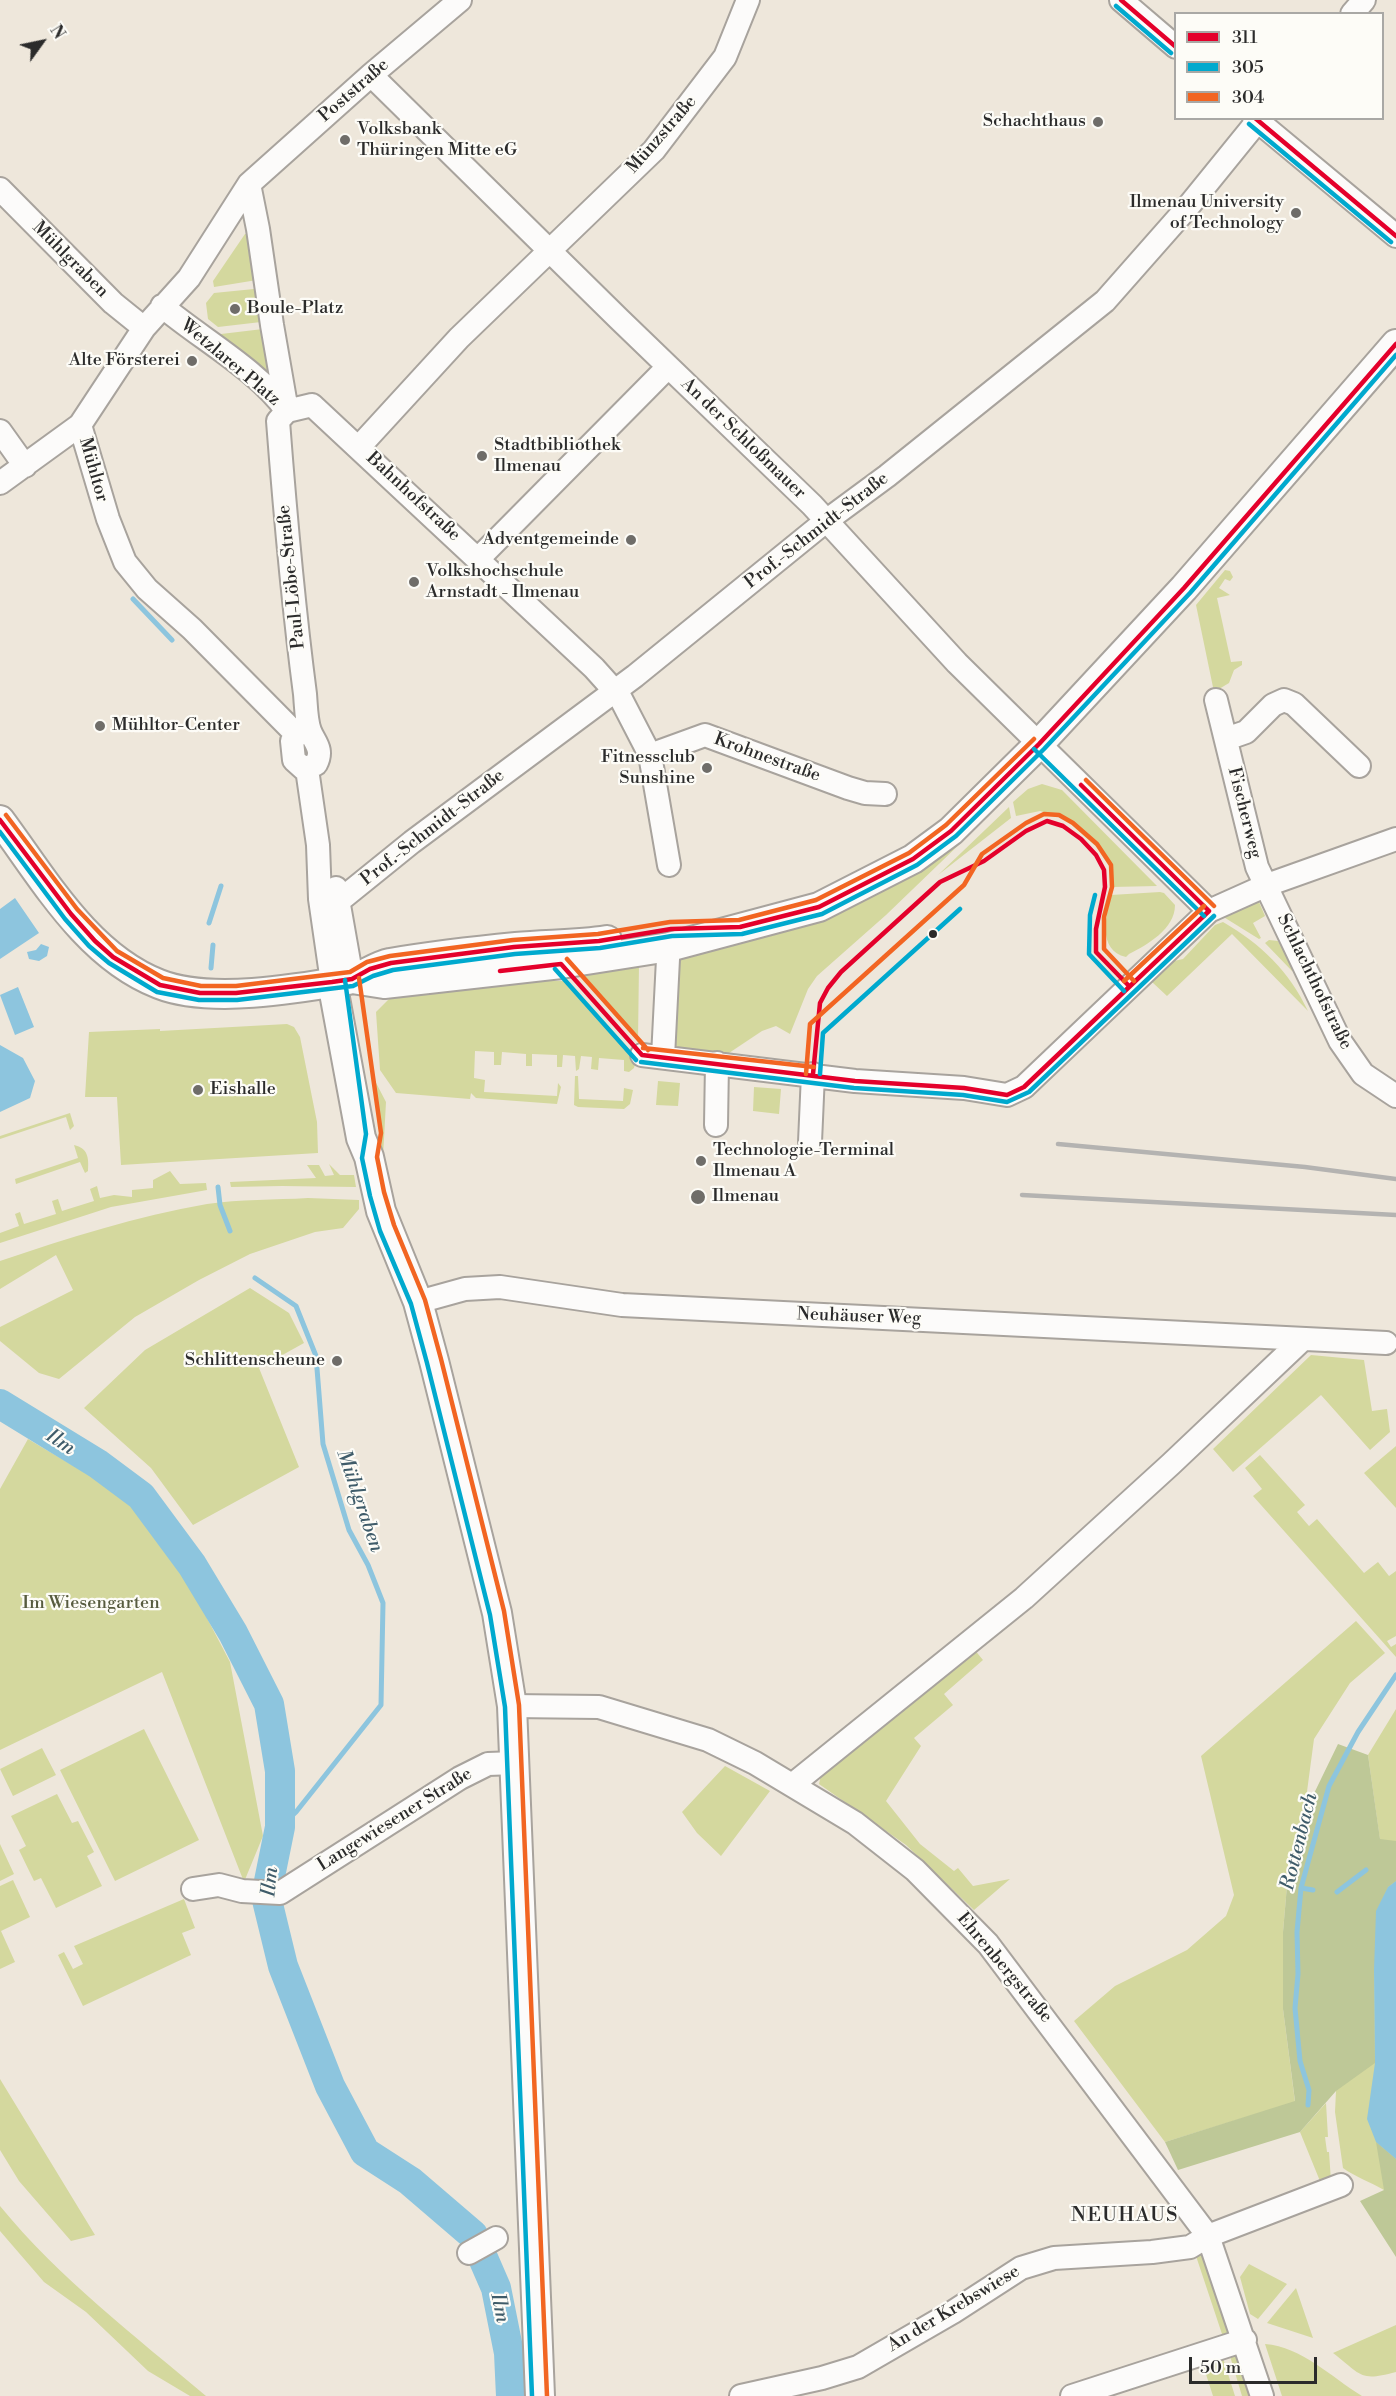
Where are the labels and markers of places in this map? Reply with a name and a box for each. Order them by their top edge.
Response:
place label: Schachthaus [983,111,1086,133]
marker: Schachthaus [1091,115,1105,129]
place label: Volksbank Thüringen Mitte eG [357,119,517,162]
marker: Volksbank Thüringen Mitte eG [338,133,352,147]
place label: Ilmenau University of Technology [1129,192,1284,234]
marker: Ilmenau University of Technology [1289,206,1303,220]
place label: Boule-Platz [247,298,343,320]
marker: Boule-Platz [228,302,242,316]
place label: Alte Försterei [69,350,180,372]
marker: Alte Försterei [185,354,199,368]
place label: Stadtbibliothek Ilmenau [494,435,620,478]
marker: Stadtbibliothek Ilmenau [475,449,489,463]
place label: Adventgemeinde [483,529,619,551]
marker: Adventgemeinde [624,533,638,547]
place label: Volkshochschule Arnstadt - Ilmenau [426,561,579,604]
marker: Volkshochschule Arnstadt - Ilmenau [407,575,421,589]
place label: Mühltor-Center [112,715,240,737]
marker: Mühltor-Center [93,719,107,733]
place label: Fitnessclub Sunshine [601,747,695,789]
marker: Fitnessclub Sunshine [700,761,714,775]
unlabelled marker [927,928,939,940]
place label: Eishalle [210,1079,276,1101]
marker: Eishalle [191,1083,205,1097]
place label: Technologie-Terminal Ilmenau A [713,1140,894,1182]
marker: Technologie-Terminal Ilmenau A [694,1154,708,1168]
place label: Ilmenau [712,1186,779,1208]
marker: Ilmenau [689,1188,707,1206]
place label: Schlittenscheune [185,1350,325,1372]
marker: Schlittenscheune [330,1354,344,1368]

